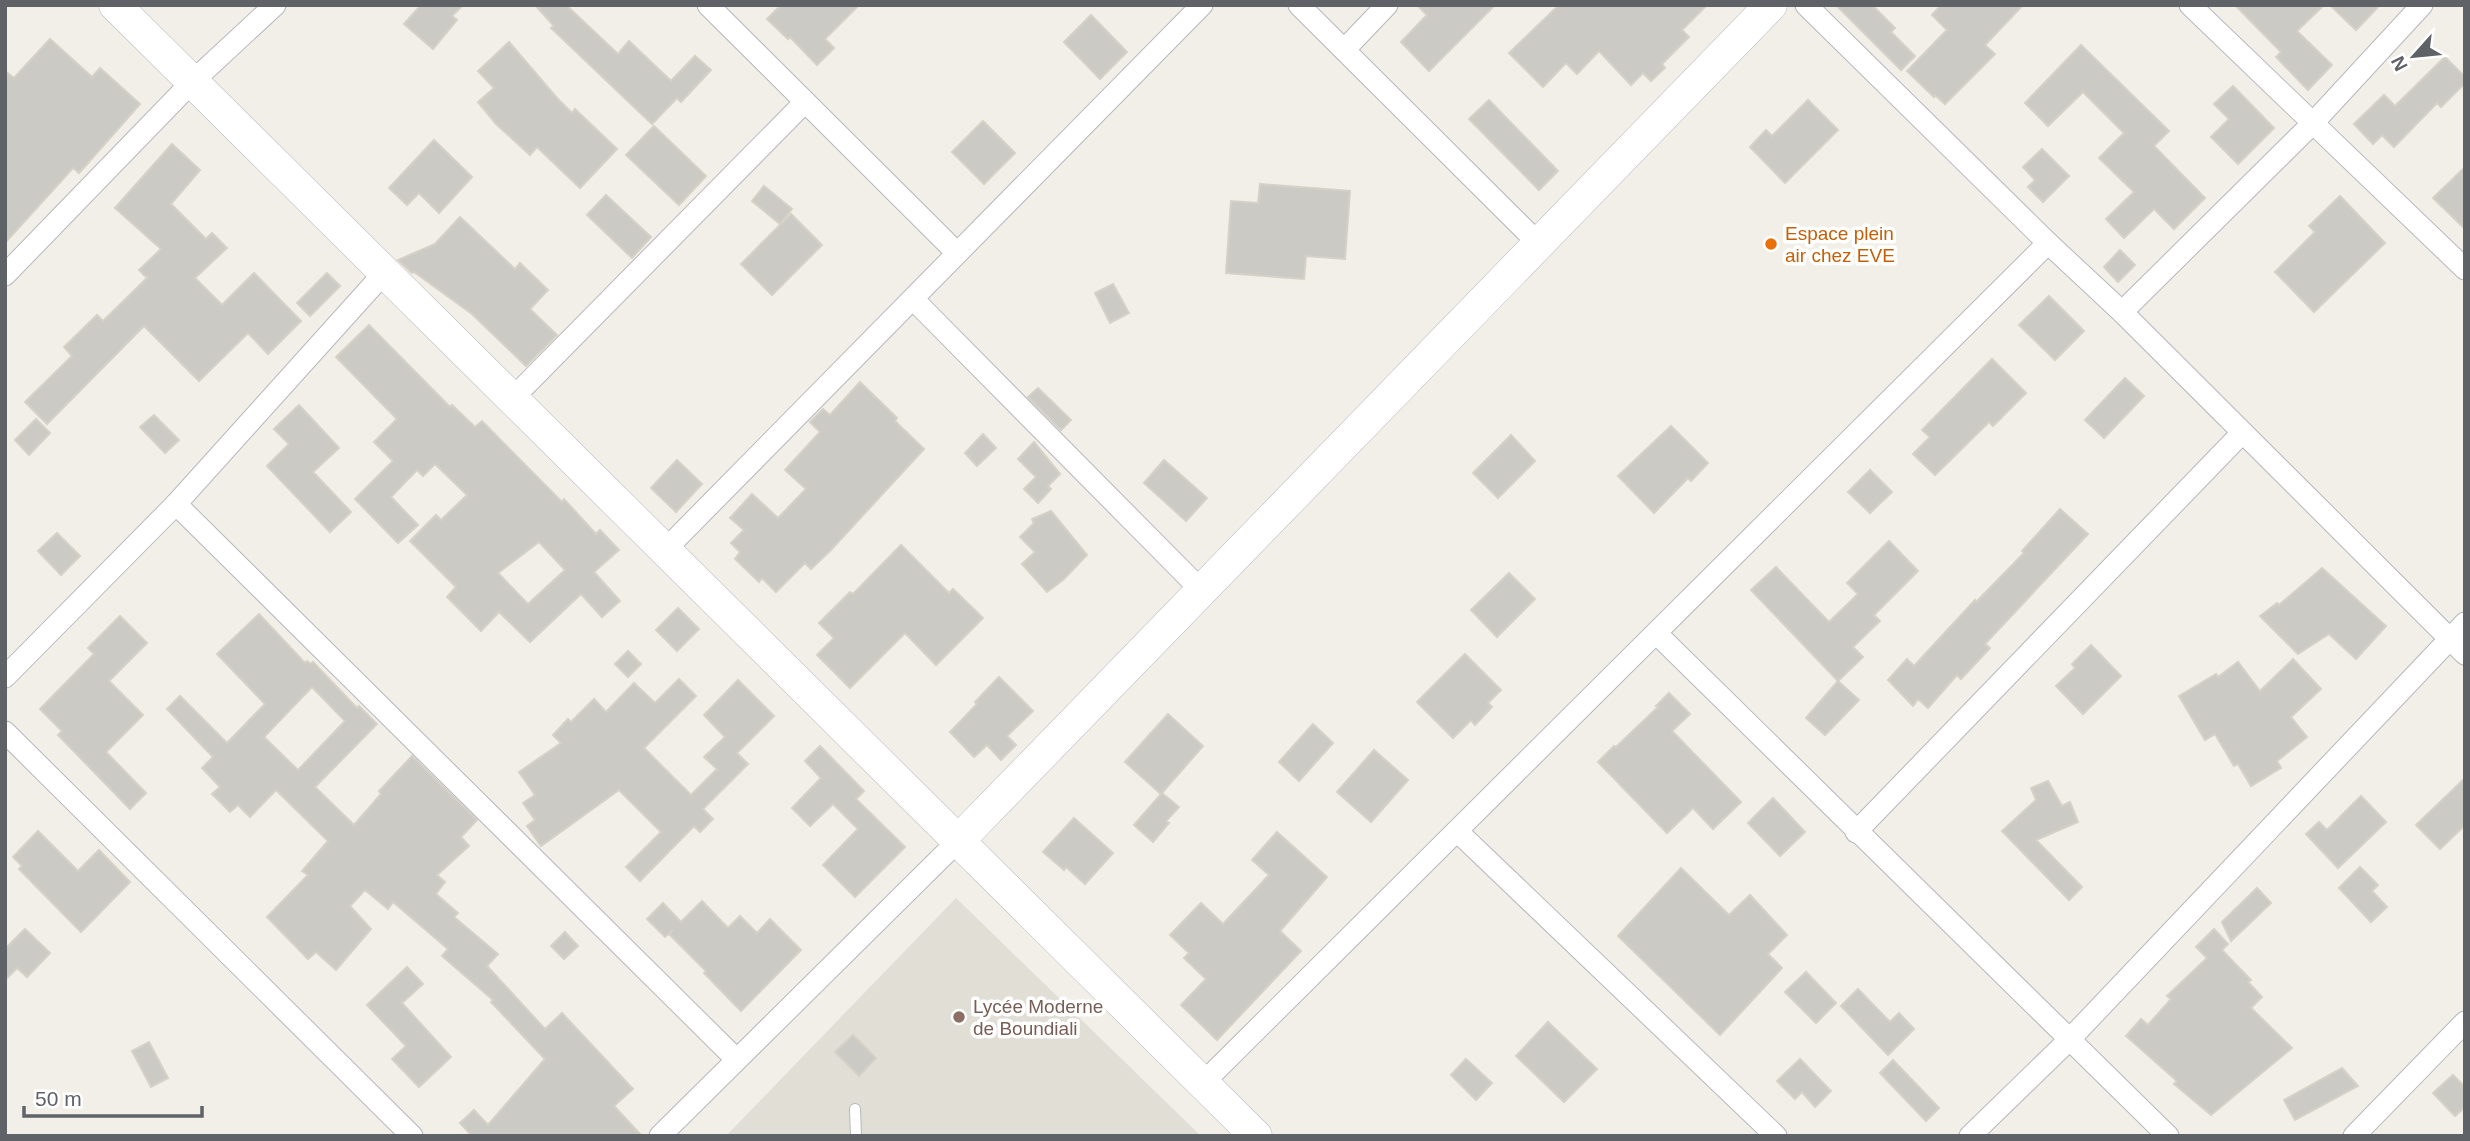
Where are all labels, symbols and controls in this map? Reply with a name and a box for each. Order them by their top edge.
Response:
north arrow [2379,21,2449,91]
text: N [2387,53,2412,74]
place label: Espace plein air chez EVE [1785,223,1895,266]
marker: Espace plein air chez EVE [1763,236,1779,252]
place label: Lycée Moderne de Boundiali [973,996,1103,1039]
marker: Lycée Moderne de Boundiali [951,1009,967,1025]
scale bar [24,1074,203,1118]
text: 50 m [35,1087,82,1110]

